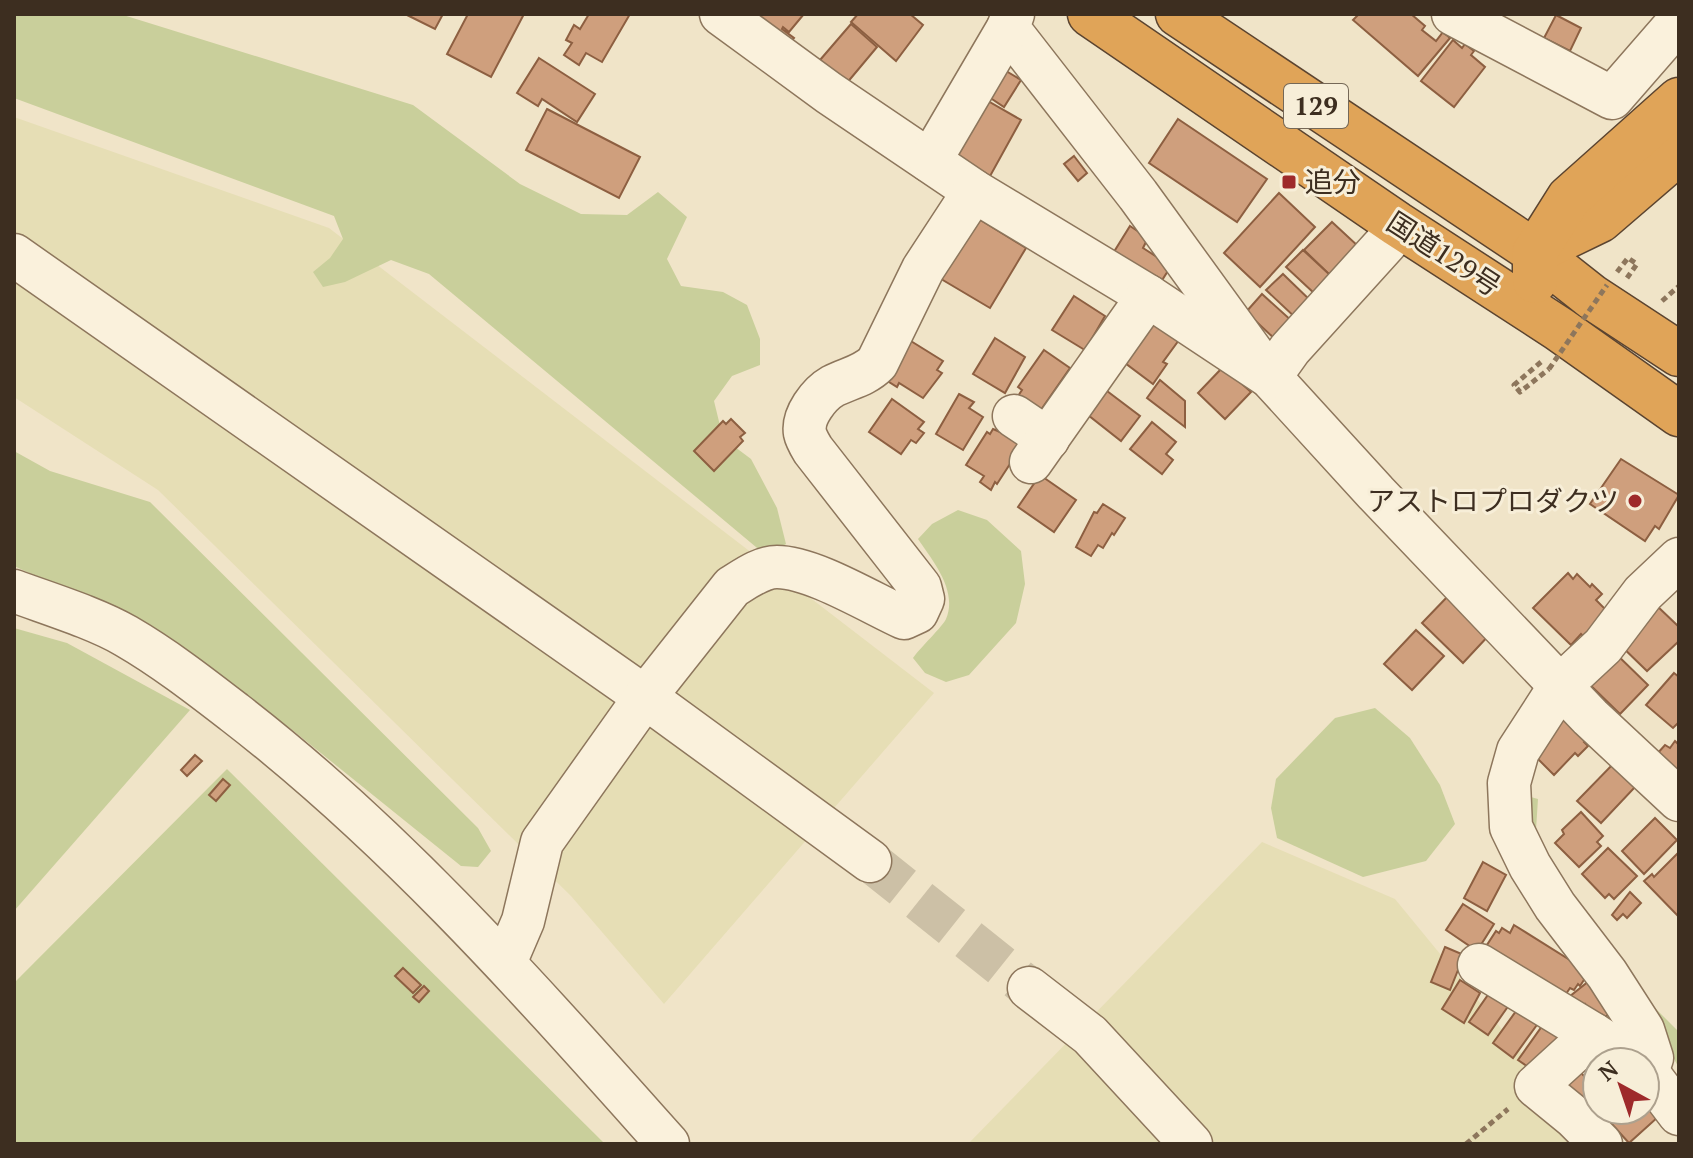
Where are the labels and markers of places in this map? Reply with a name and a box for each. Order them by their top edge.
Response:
place label: 追分 [1305,163,1361,200]
marker: 追分 [1280,173,1298,191]
place label: アストロプロダクツ [1367,482,1619,519]
marker: アストロプロダクツ [1626,492,1644,510]

